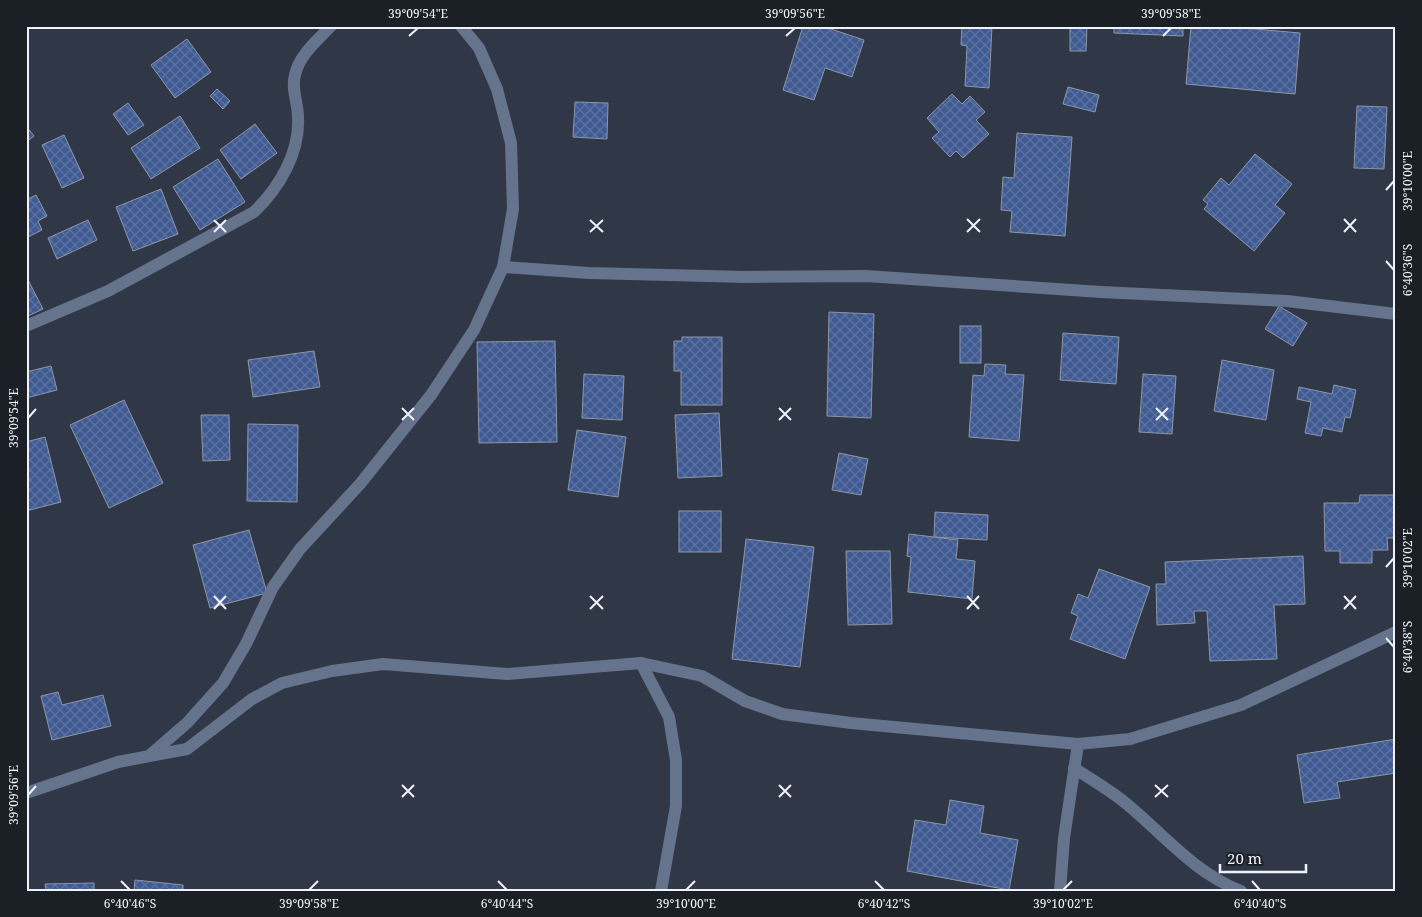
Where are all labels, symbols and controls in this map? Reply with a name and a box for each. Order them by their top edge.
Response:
text: 39°09'54"E [388,5,448,22]
text: 39°09'56"E [765,5,825,22]
text: 39°09'58"E [1141,5,1201,22]
text: 39°10'00"E [1399,151,1416,211]
text: 6°40'36"S [1399,244,1416,296]
text: 39°09'54"E [5,388,22,448]
text: 39°10'02"E [1399,528,1416,588]
text: 6°40'38"S [1399,621,1416,673]
text: 39°09'56"E [5,765,22,825]
scale bar [1220,842,1306,874]
text: 20 m [1227,848,1262,868]
text: 6°40'46"S [104,895,156,912]
text: 39°09'58"E [279,895,339,912]
text: 6°40'44"S [481,895,533,912]
text: 39°10'00"E [656,895,716,912]
text: 6°40'42"S [858,895,910,912]
text: 39°10'02"E [1033,895,1093,912]
text: 6°40'40"S [1234,895,1286,912]

